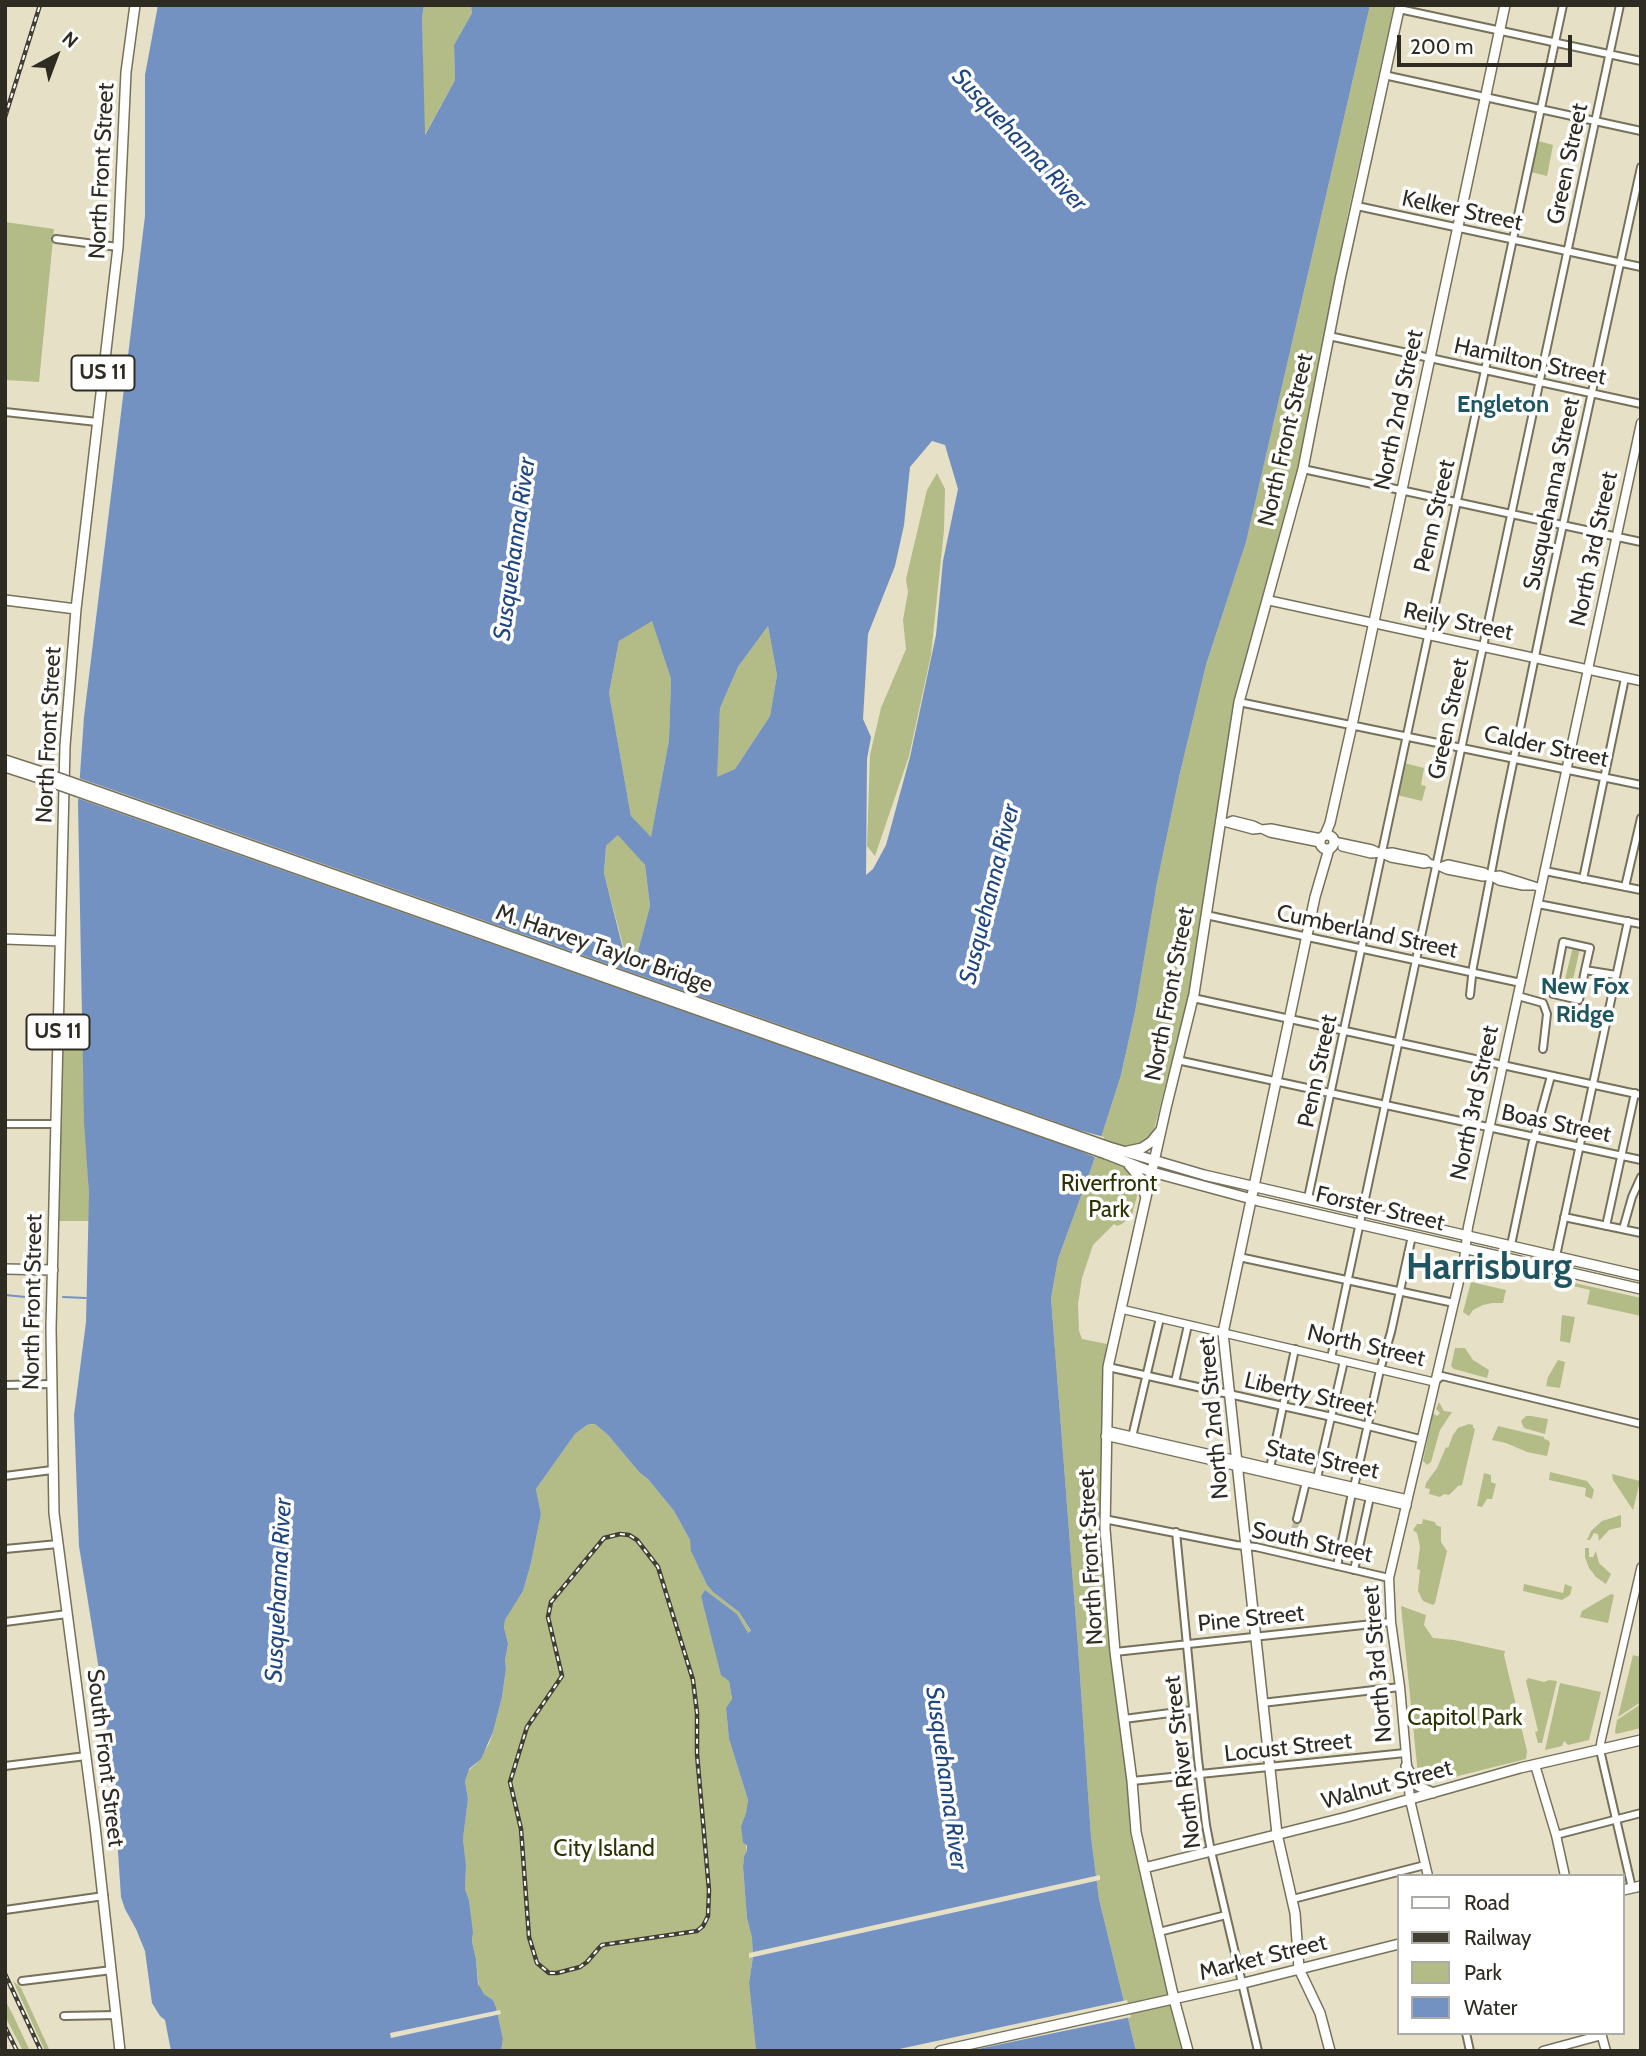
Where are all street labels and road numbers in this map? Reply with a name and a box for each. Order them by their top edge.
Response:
street label: North Front Street [84,82,120,260]
street label: Green Street [1542,101,1594,227]
street label: Kelker Street [1399,185,1525,237]
street label: North 2nd Street [1369,327,1429,493]
street label: Hamilton Street [1451,332,1609,392]
street label: North Front Street [1253,351,1319,529]
road number: US 11 [72,356,134,390]
street label: Susquehanna Street [1518,395,1586,593]
street label: Penn Street [1409,457,1461,575]
street label: North 3rd Street [1564,469,1624,629]
street label: Reily Street [1401,597,1515,647]
street label: North Front Street [31,646,67,824]
street label: Green Street [1423,656,1475,782]
street label: Calder Street [1481,720,1611,774]
street label: M. Harvey Taylor Bridge [492,899,716,999]
street label: Cumberland Street [1274,899,1460,965]
street label: North Front Street [1140,905,1200,1083]
street label: Penn Street [1293,1012,1343,1130]
road number: US 11 [27,1014,90,1050]
street label: North 3rd Street [1445,1023,1505,1183]
street label: Boas Street [1499,1099,1613,1149]
street label: Forster Street [1313,1181,1447,1237]
street label: North Front Street [18,1214,48,1390]
street label: North Street [1304,1319,1428,1373]
street label: North 2nd Street [1193,1336,1235,1500]
street label: Liberty Street [1242,1367,1376,1423]
street label: State Street [1263,1435,1381,1485]
street label: North Front Street [1073,1468,1109,1646]
street label: South Street [1249,1517,1375,1569]
street label: North 3rd Street [1357,1584,1399,1744]
street label: Pine Street [1196,1600,1306,1638]
street label: South Front Street [80,1668,130,1848]
street label: North River Street [1159,1674,1207,1850]
street label: Locust Street [1223,1728,1353,1768]
street label: Walnut Street [1319,1754,1455,1816]
street label: Market Street [1196,1929,1330,1987]

